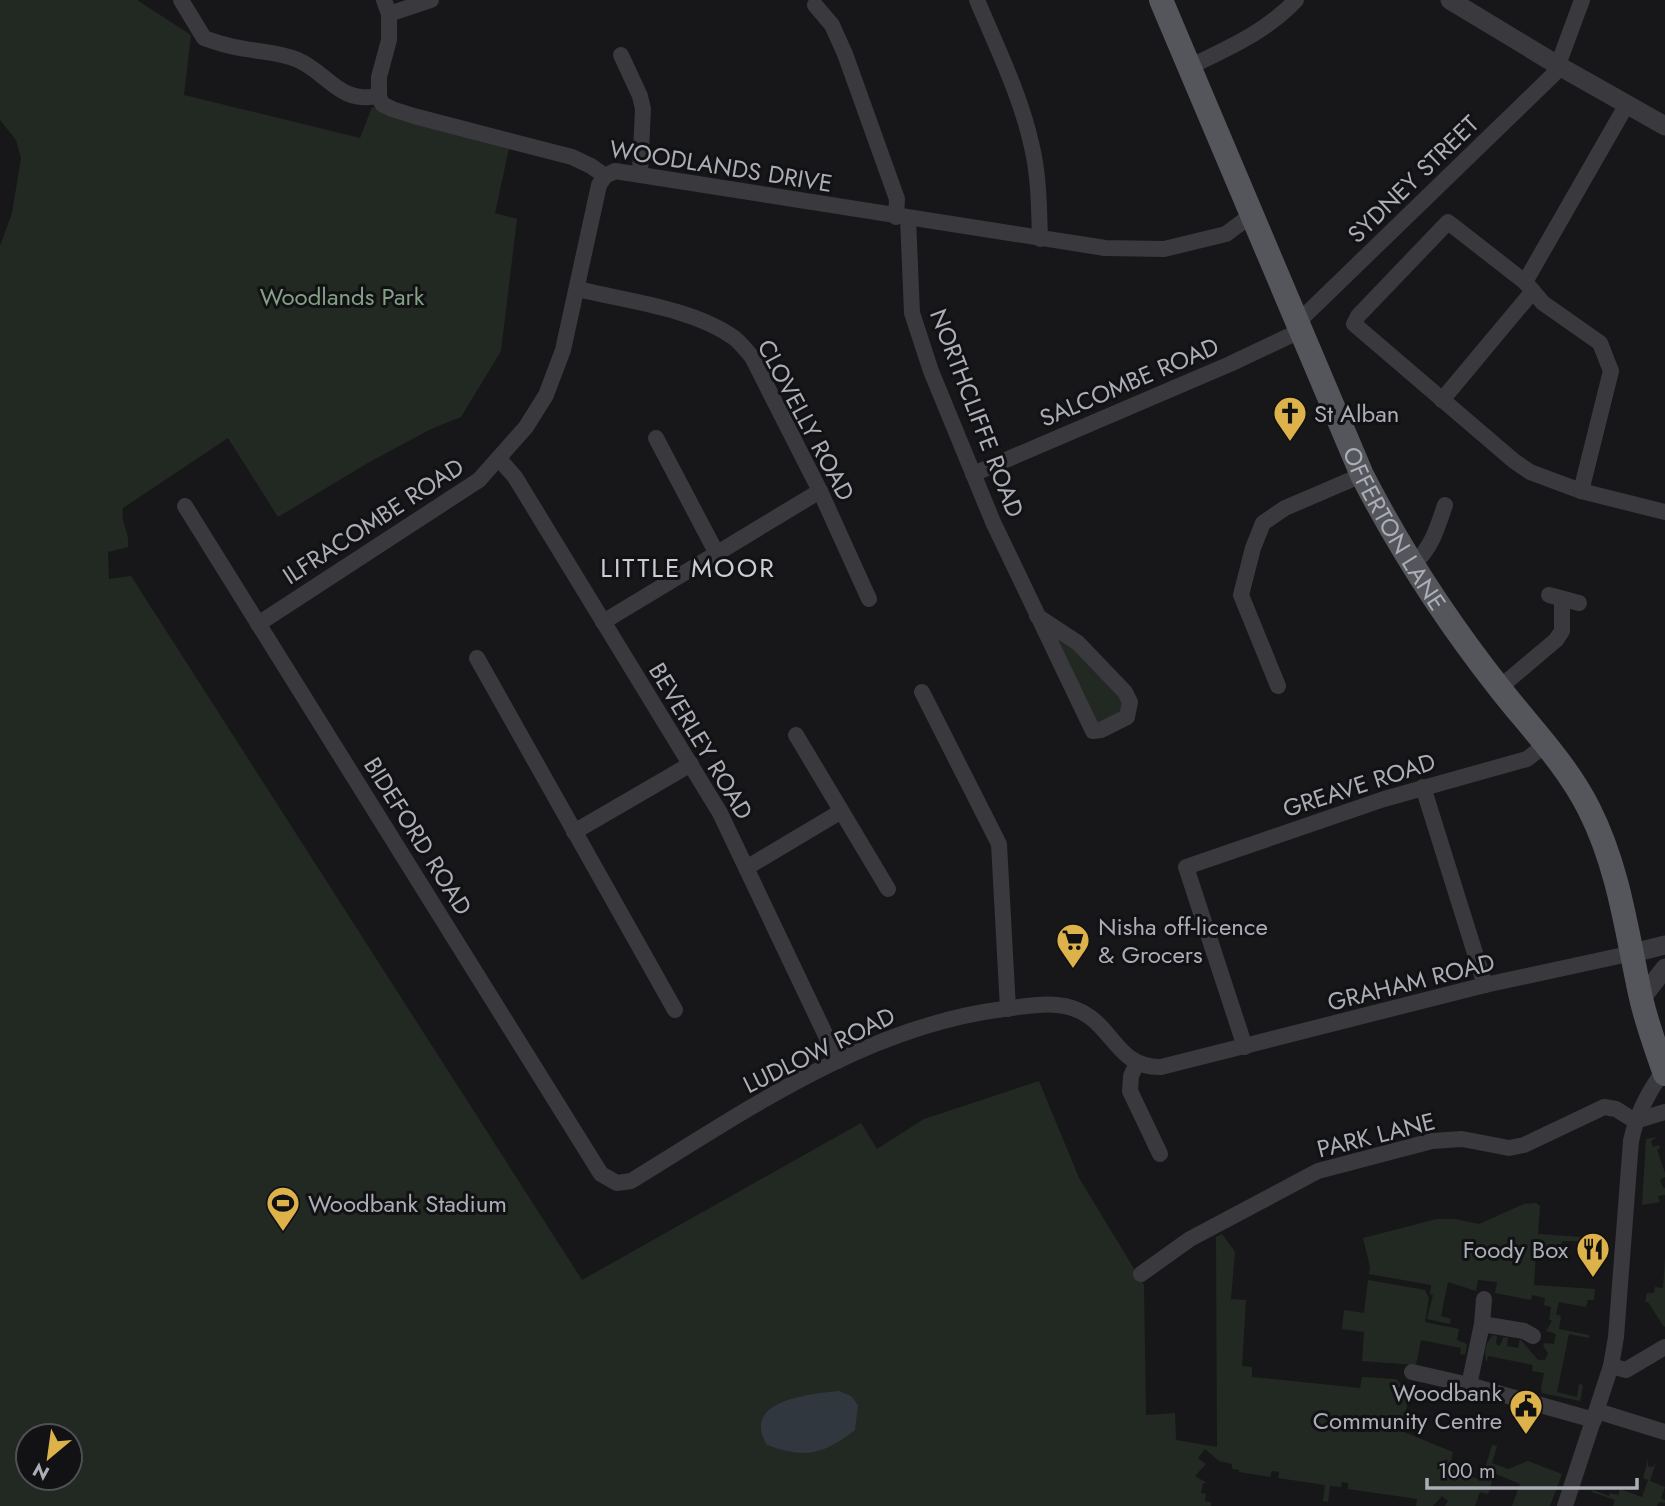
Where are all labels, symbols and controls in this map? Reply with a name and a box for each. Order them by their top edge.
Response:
street label: SYDNEY STREET [1339,107,1487,251]
street label: WOODLANDS DRIVE [607,131,835,201]
park label: Woodlands Park [260,279,425,314]
street label: NORTHCLIFFE ROAD [921,304,1033,522]
street label: SALCOMBE ROAD [1034,328,1224,436]
street label: CLOVELLY ROAD [749,333,863,507]
church icon: St Alban [1271,394,1309,443]
place label: St Alban [1314,396,1399,431]
street label: OFFERTON LANE [1334,441,1455,617]
street label: ILFRACOMBE ROAD [276,449,470,593]
district label: LITTLE MOOR [600,549,776,587]
street label: BEVERLEY ROAD [640,656,762,826]
street label: GREAVE ROAD [1278,744,1440,826]
street label: BIDEFORD ROAD [355,750,481,922]
place label: Nisha off-licence & Grocers [1098,909,1268,972]
supermarket icon: Nisha off-licence & Grocers [1054,921,1092,970]
street label: GRAHAM ROAD [1324,944,1498,1020]
street label: LUDLOW ROAD [737,998,901,1102]
street label: PARK LANE [1313,1103,1439,1167]
sports icon: Woodbank Stadium [264,1184,302,1233]
place label: Woodbank Stadium [308,1186,507,1221]
restaurant icon: Foody Box [1574,1230,1612,1279]
place label: Foody Box [1463,1232,1569,1267]
place label: Woodbank Community Centre [1313,1375,1502,1438]
public building icon: Woodbank Community Centre [1507,1387,1545,1436]
north arrow [14,1422,84,1492]
scale bar [1427,1446,1637,1490]
text: N [28,1456,54,1487]
text: 100 m [1438,1456,1495,1486]

